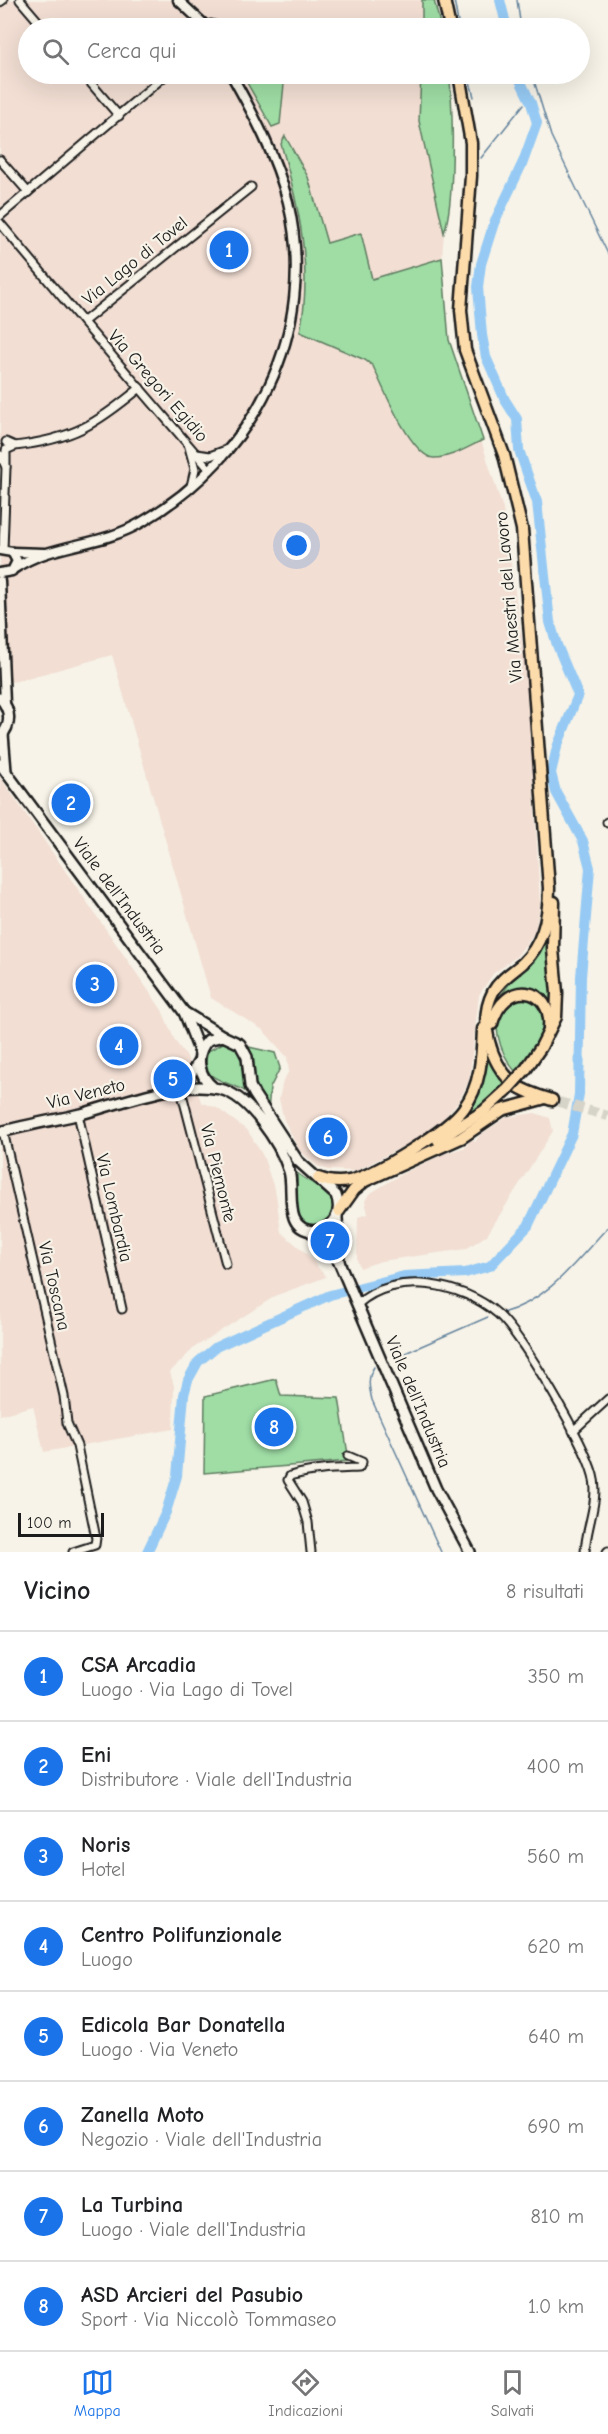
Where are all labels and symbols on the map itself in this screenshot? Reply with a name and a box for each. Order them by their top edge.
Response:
street label: Via Lago di Tovel [78,212,192,310]
pin: 1 [210,228,248,272]
street label: Via Gregori Egidio [104,326,212,446]
street label: Via Maestri del Lavoro [491,510,527,684]
your location [282,531,311,560]
pin: 2 [52,780,90,826]
street label: Viale dell'Industria [68,833,170,959]
pin: 3 [76,962,115,1006]
pin: 4 [100,1024,138,1068]
pin: 5 [154,1056,192,1102]
street label: Via Veneto [45,1074,127,1114]
pin: 6 [308,1114,348,1160]
street label: Via Piemonte [196,1122,240,1224]
street label: Via Lombardia [91,1152,137,1264]
pin: 7 [310,1218,350,1264]
street label: Via Toscana [34,1239,74,1333]
street label: Viale dell'Industria [381,1333,455,1471]
pin: 8 [254,1404,294,1450]
scale bar [18,1510,104,1538]

